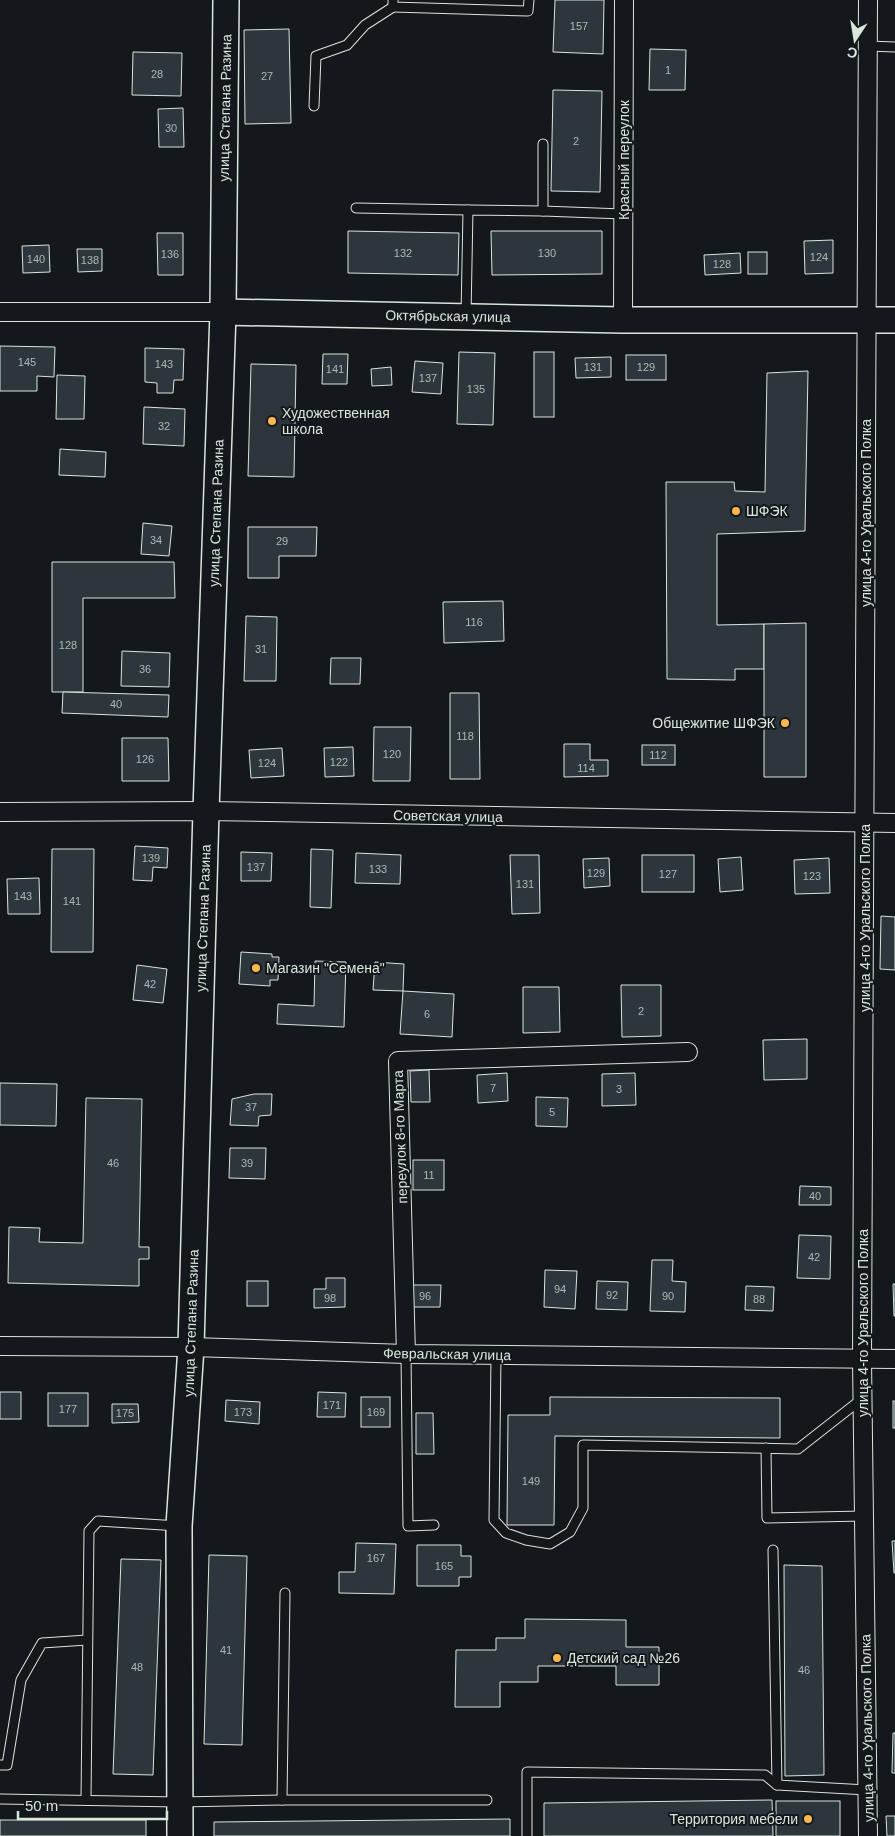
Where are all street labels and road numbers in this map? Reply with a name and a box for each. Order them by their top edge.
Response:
street label: улица Степана Разина [216,34,234,182]
street label: Красный переулок [616,99,632,220]
street label: Октябрьская улица [385,307,511,325]
street label: улица 4-го Уральского Полка [858,419,874,607]
street label: улица Степана Разина [205,439,227,587]
street label: Советская улица [393,807,503,825]
street label: улица 4-го Уральского Полка [857,824,873,1012]
street label: улица Степана Разина [192,844,214,992]
street label: переулок 8-го Марта [390,1070,410,1204]
street label: улица 4-го Уральского Полка [855,1229,871,1417]
street label: улица Степана Разина [180,1249,202,1397]
street label: Февральская улица [383,1345,511,1363]
street label: улица 4-го Уральского Полка [857,1634,877,1822]

